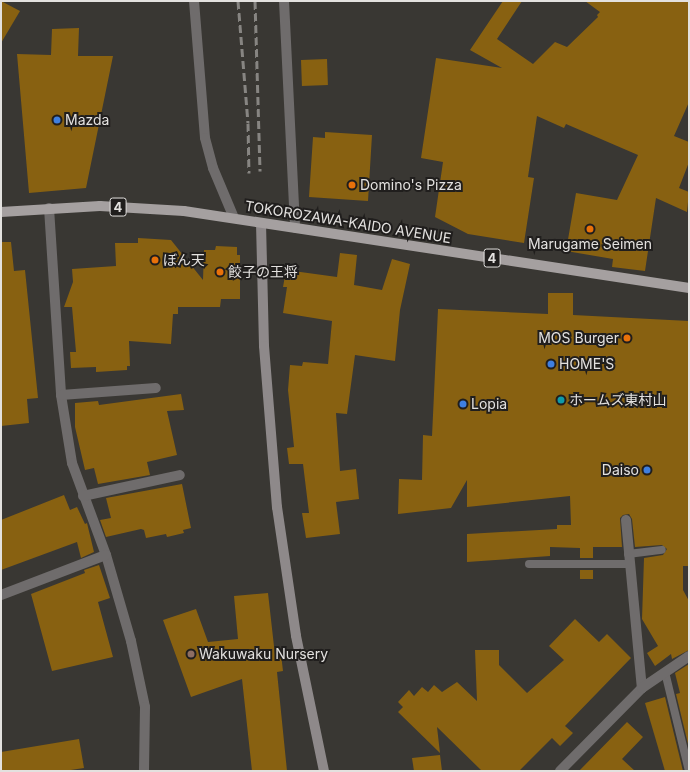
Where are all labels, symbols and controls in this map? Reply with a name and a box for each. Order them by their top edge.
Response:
place label: Mazda [65,112,109,128]
marker: Mazda [52,115,62,125]
place label: Domino's Pizza [360,177,462,193]
marker: Domino's Pizza [347,180,357,190]
road number: 4 [109,196,127,218]
street label: TOKOROZAWA-KAIDO AVENUE [244,197,452,247]
marker: Marugame Seimen [585,224,595,234]
place label: Marugame Seimen [528,236,652,252]
road number: 4 [483,247,501,269]
place label: ぼん天 [163,252,205,268]
marker: ぼん天 [150,255,160,265]
place label: 餃子の王将 [228,264,298,280]
marker: 餃子の王将 [215,267,225,277]
place label: MOS Burger [538,330,619,346]
marker: MOS Burger [622,333,632,343]
place label: HOME'S [559,356,614,372]
marker: HOME'S [546,359,556,369]
place label: ホームズ東村山 [569,392,667,408]
marker: ホームズ東村山 [556,395,566,405]
place label: Lopia [471,396,507,412]
marker: Lopia [458,399,468,409]
place label: Daiso [602,462,639,478]
marker: Daiso [642,465,652,475]
place label: Wakuwaku Nursery [199,646,328,662]
marker: Wakuwaku Nursery [186,649,196,659]

